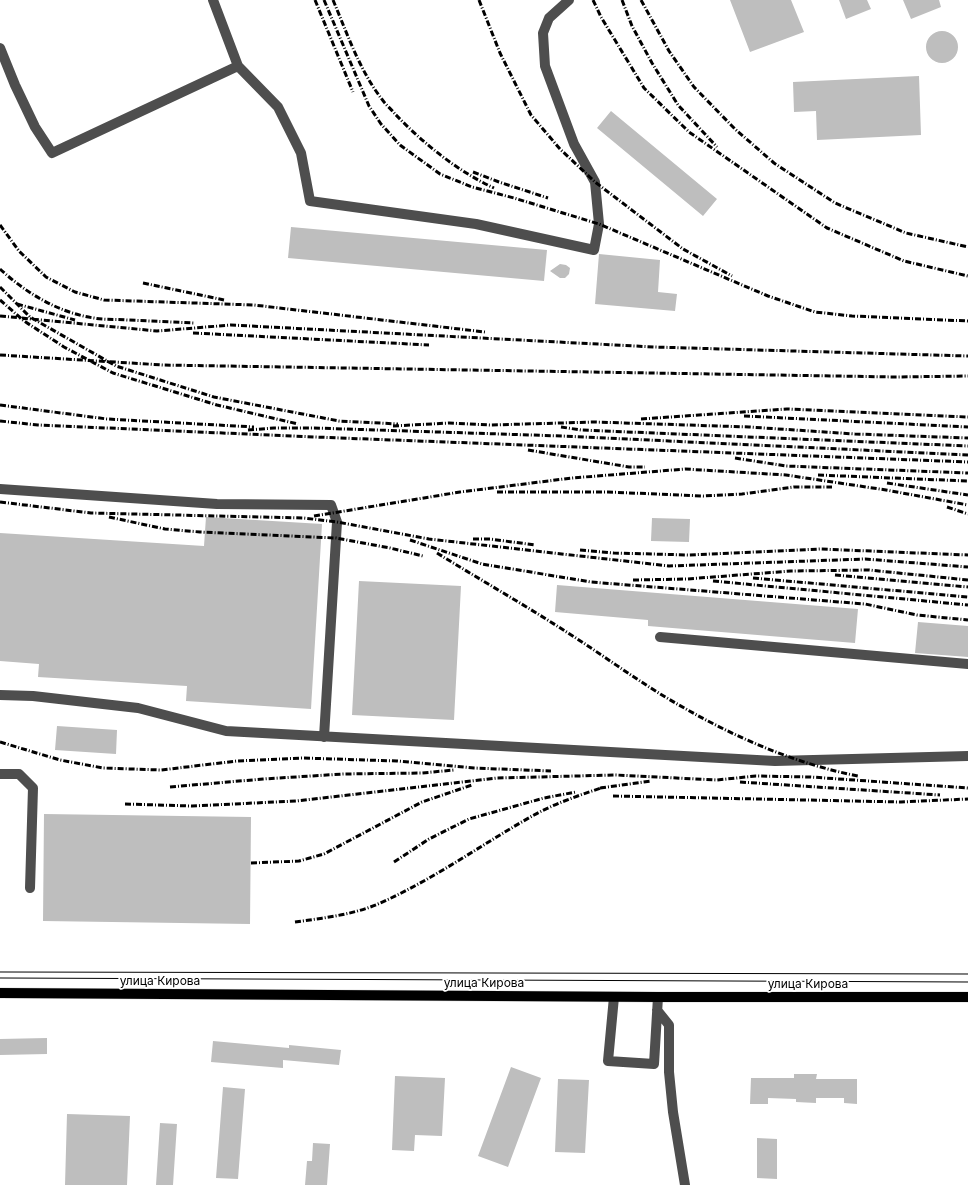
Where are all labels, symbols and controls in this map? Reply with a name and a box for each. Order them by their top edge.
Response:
street label: улица Кирова [120,974,200,988]
street label: улица Кирова [444,976,524,990]
street label: улица Кирова [768,977,848,991]

